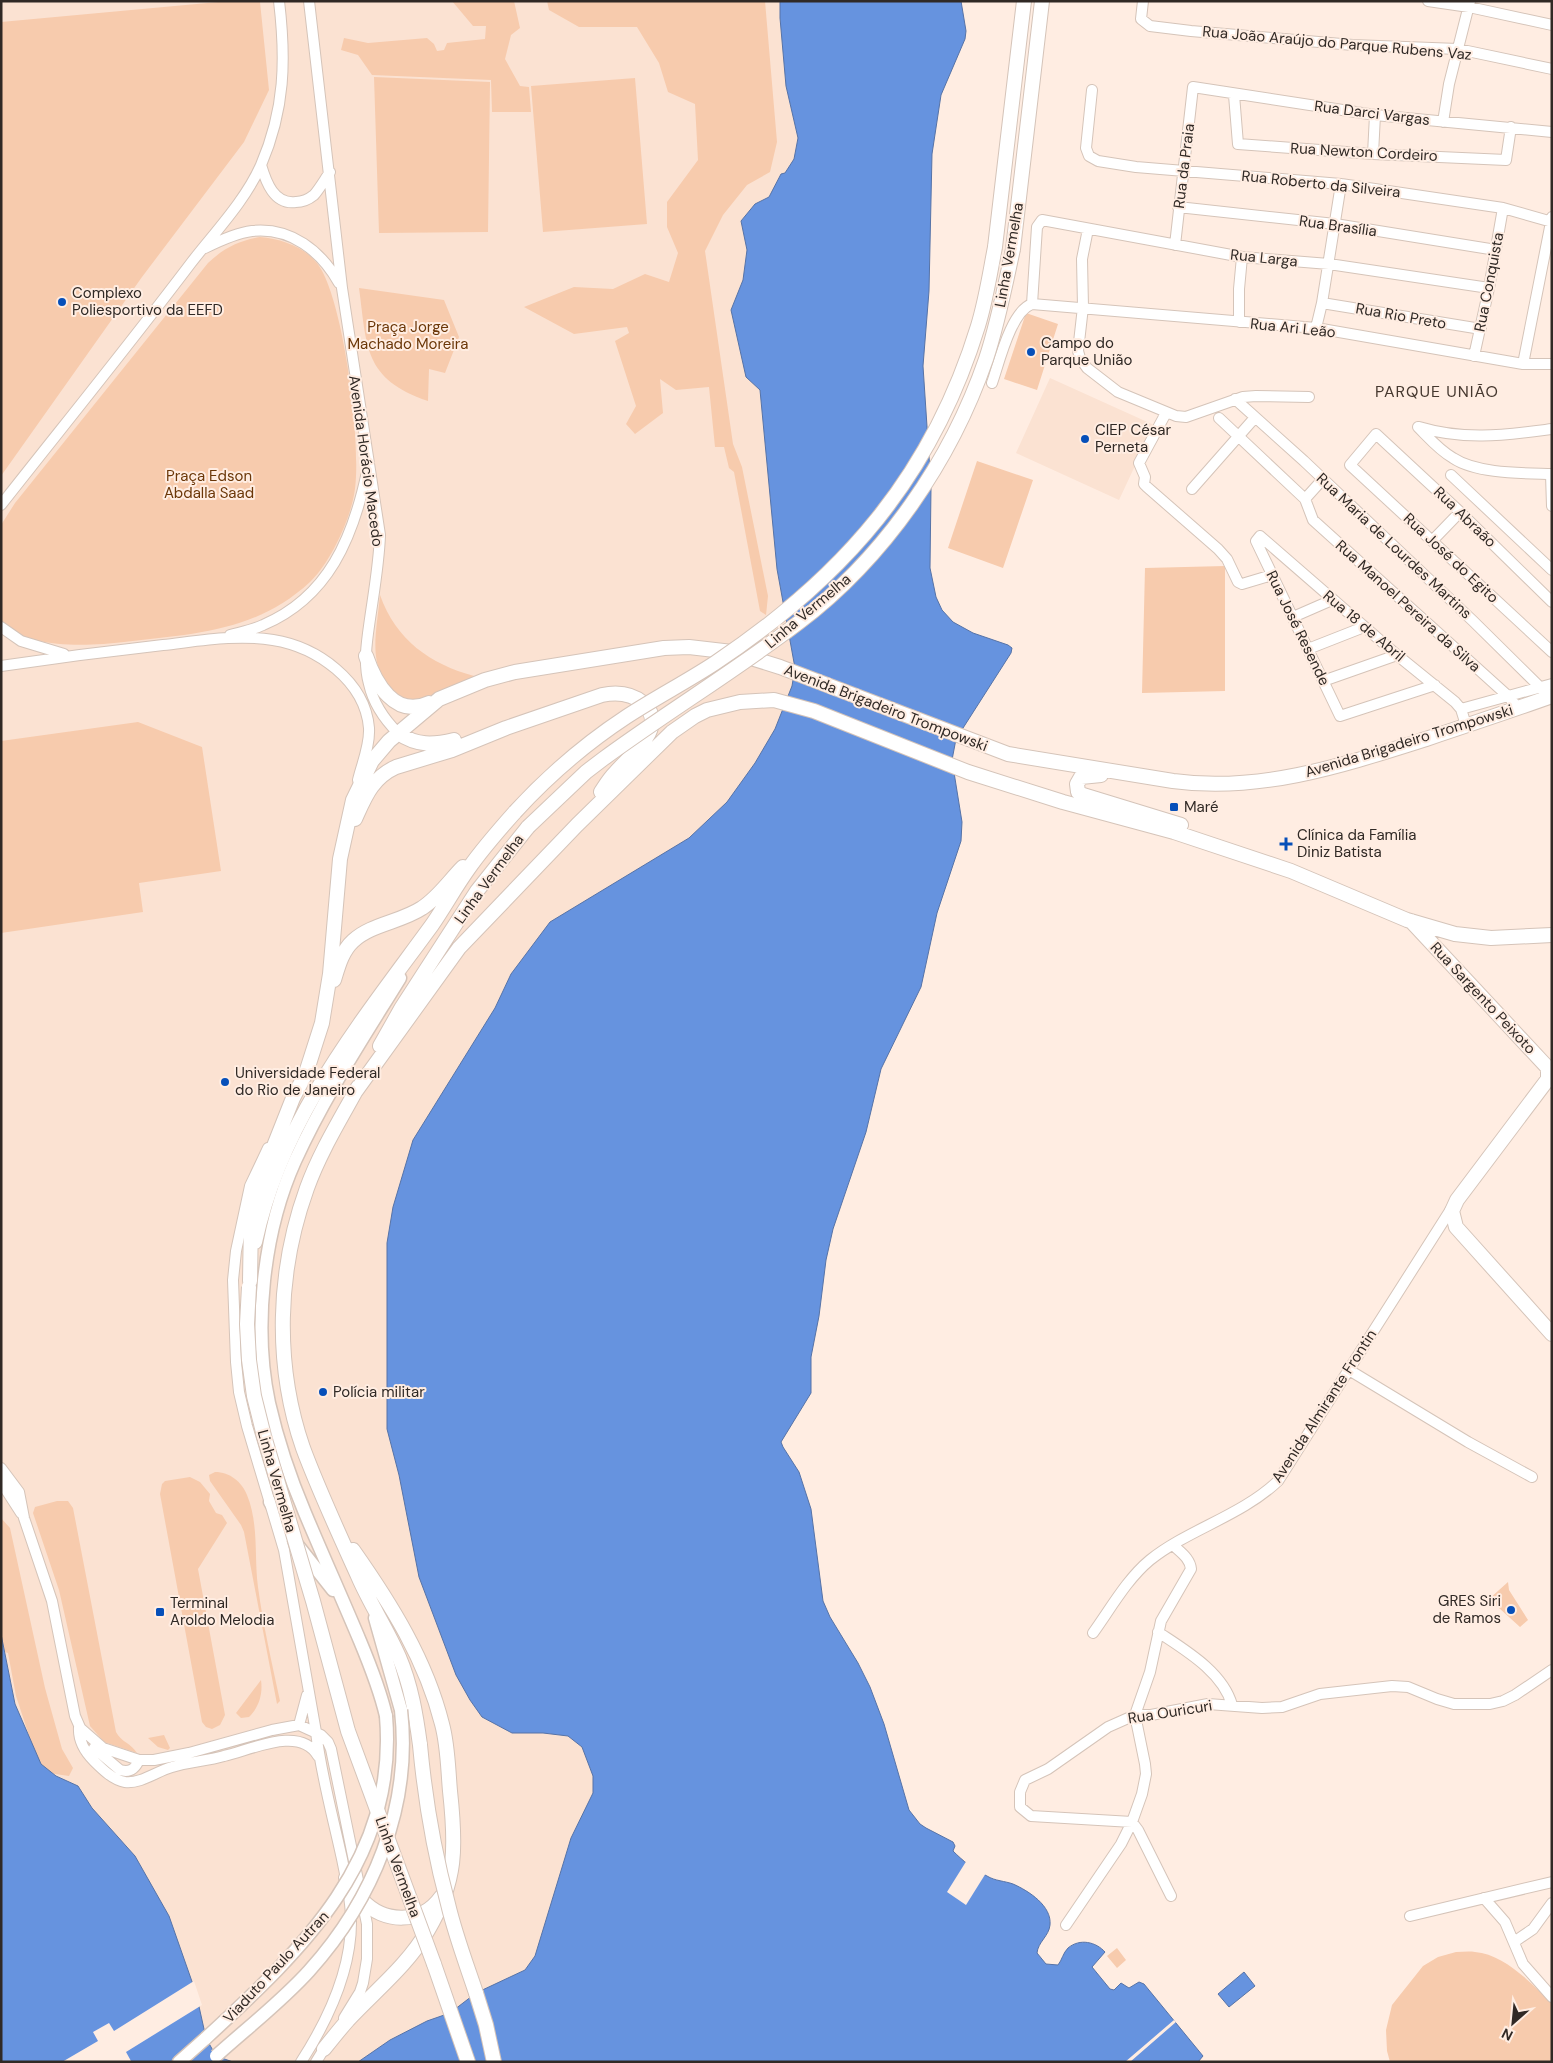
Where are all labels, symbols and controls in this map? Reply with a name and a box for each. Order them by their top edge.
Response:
street label: Rua João Araújo do Parque Rubens Vaz [1202,21,1473,65]
street label: Rua Darci Vargas [1313,96,1431,130]
street label: Rua da Praia [1169,122,1199,210]
street label: Rua Newton Cordeiro [1290,138,1438,166]
street label: Rua Roberto da Silveira [1241,166,1401,202]
street label: Linha Vermelha [990,201,1028,309]
street label: Rua Brasília [1298,211,1378,241]
street label: Rua Conquista [1470,231,1508,333]
street label: Rua Larga [1229,245,1299,271]
place label: Complexo Poliesportivo da EEFD [72,283,223,320]
marker: Complexo Poliesportivo da EEFD [56,296,68,308]
street label: Rua Rio Preto [1354,298,1448,334]
street label: Rua Ari Leão [1249,314,1337,342]
park label: Praça Jorge Machado Moreira [347,317,469,354]
place label: Campo do Parque União [1041,333,1132,370]
marker: Campo do Parque União [1025,346,1037,358]
street label: Avenida Horácio Macedo [344,374,388,548]
district label: PARQUE UNIÃO [1375,381,1499,402]
place label: CIEP César Perneta [1095,420,1171,457]
marker: CIEP César Perneta [1079,433,1091,445]
park label: Praça Edson Abdalla Saad [164,466,254,503]
street label: Rua Maria de Lourdes Martins [1312,469,1476,623]
street label: Rua Abraão [1429,482,1501,552]
street label: Rua José do Egito [1399,509,1503,607]
street label: Rua Manoel Pereira da Silva [1331,535,1485,677]
street label: Rua José Resende [1261,567,1335,689]
street label: Linha Vermelha [761,569,855,653]
street label: Rua 18 de Abril [1319,586,1409,666]
street label: Avenida Brigadeiro Trompowski [781,660,991,756]
street label: Avenida Brigadeiro Trompowski [1302,700,1516,782]
place label: Maré [1184,797,1219,817]
marker: Maré [1168,801,1180,813]
place label: Clínica da Família Diniz Batista [1297,825,1416,862]
street label: Linha Vermelha [450,830,528,928]
marker: Clínica da Família Diniz Batista [1279,837,1293,851]
street label: Rua Sargento Peixoto [1426,938,1540,1058]
place label: Universidade Federal do Rio de Janeiro [235,1063,380,1100]
marker: Universidade Federal do Rio de Janeiro [219,1076,231,1088]
street label: Avenida Almirante Frontin [1267,1326,1381,1486]
place label: Polícia militar [333,1382,425,1402]
marker: Polícia militar [317,1386,329,1398]
street label: Linha Vermelha [253,1427,301,1535]
place label: GRES Siri de Ramos [1432,1591,1501,1628]
place label: Terminal Aroldo Melodia [170,1593,274,1630]
marker: GRES Siri de Ramos [1505,1604,1517,1616]
marker: Terminal Aroldo Melodia [154,1606,166,1618]
street label: Rua Ouricuri [1126,1695,1214,1729]
street label: Linha Vermelha [370,1814,426,1920]
street label: Viaduto Paulo Autran [219,1907,333,2027]
north arrow [1488,1998,1538,2048]
text: N [1498,2024,1516,2045]

